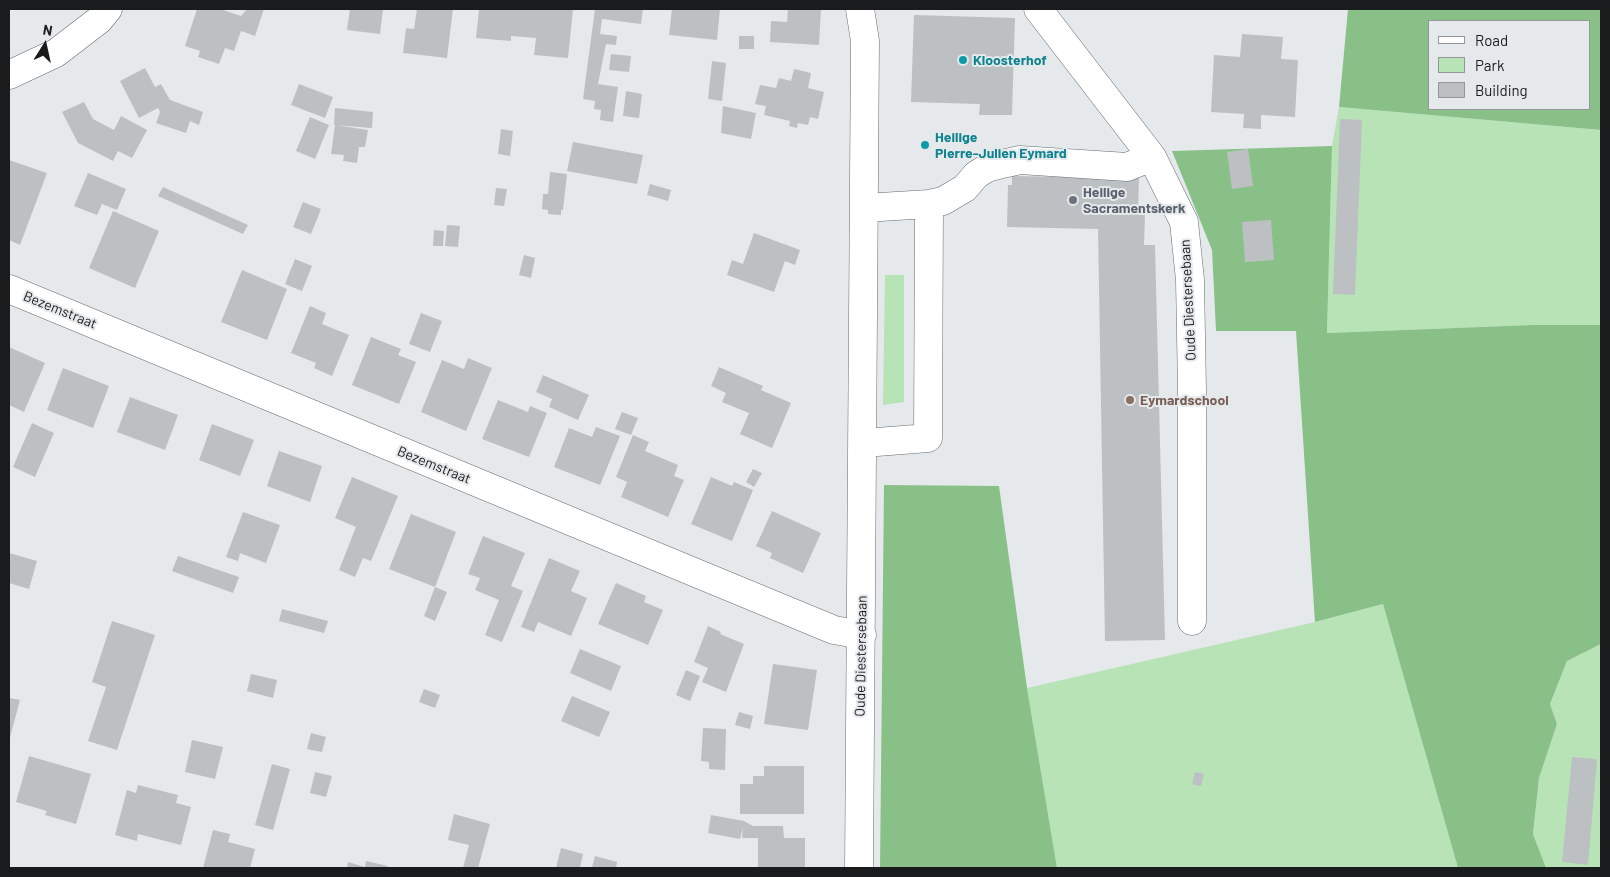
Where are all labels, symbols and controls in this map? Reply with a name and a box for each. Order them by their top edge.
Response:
north arrow [20,20,70,70]
legend [1428,20,1590,110]
text: N [42,21,54,39]
text: Road [1475,31,1508,49]
place label: Kloosterhof [973,52,1047,68]
marker: Kloosterhof [957,54,969,66]
text: Park [1475,56,1504,74]
text: Building [1475,81,1528,99]
place label: Heilige Pierre-Julien Eymard [935,129,1067,162]
marker: Heilige Pierre-Julien Eymard [919,139,931,151]
place label: Heilige Sacramentskerk [1083,184,1185,216]
marker: Heilige Sacramentskerk [1067,194,1079,206]
street label: Oude Diestersebaan [1176,239,1200,361]
street label: Bezemstraat [21,288,99,332]
place label: Eymardschool [1140,392,1229,408]
marker: Eymardschool [1124,394,1136,406]
street label: Bezemstraat [395,443,473,487]
street label: Oude Diestersebaan [852,595,870,717]

